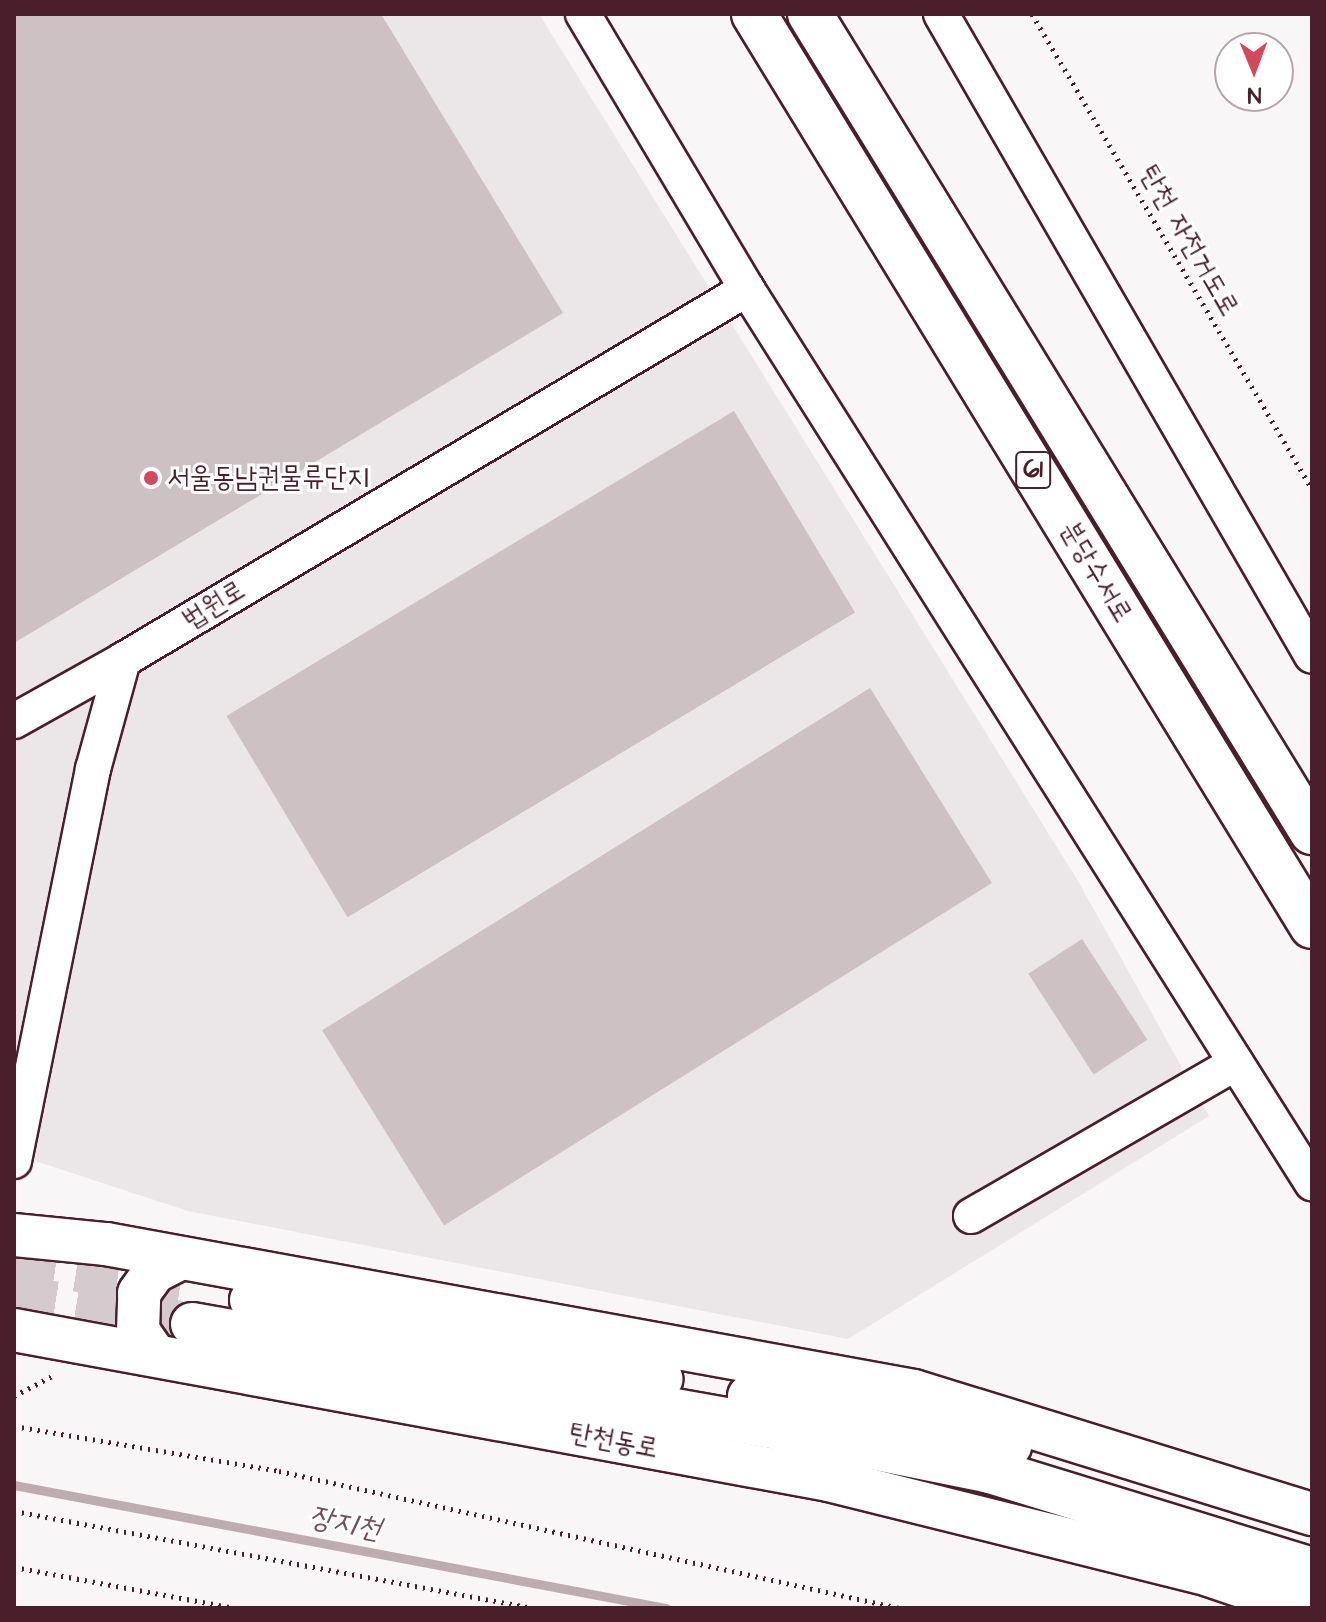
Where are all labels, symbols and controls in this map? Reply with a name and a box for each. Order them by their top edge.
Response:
north arrow [1214,32,1294,112]
text: N [1247,79,1262,110]
street label: 탄천 자전거도로 [1132,159,1246,323]
road number: 61 [1015,448,1051,492]
place label: 서울동남권물류단지 [167,461,370,495]
marker: 서울동남권물류단지 [142,469,160,487]
street label: 분당수서로 [1053,515,1139,629]
street label: 법원로 [176,573,252,637]
street label: 탄천동로 [567,1416,661,1466]
water label: 장지천 [306,1498,384,1548]

